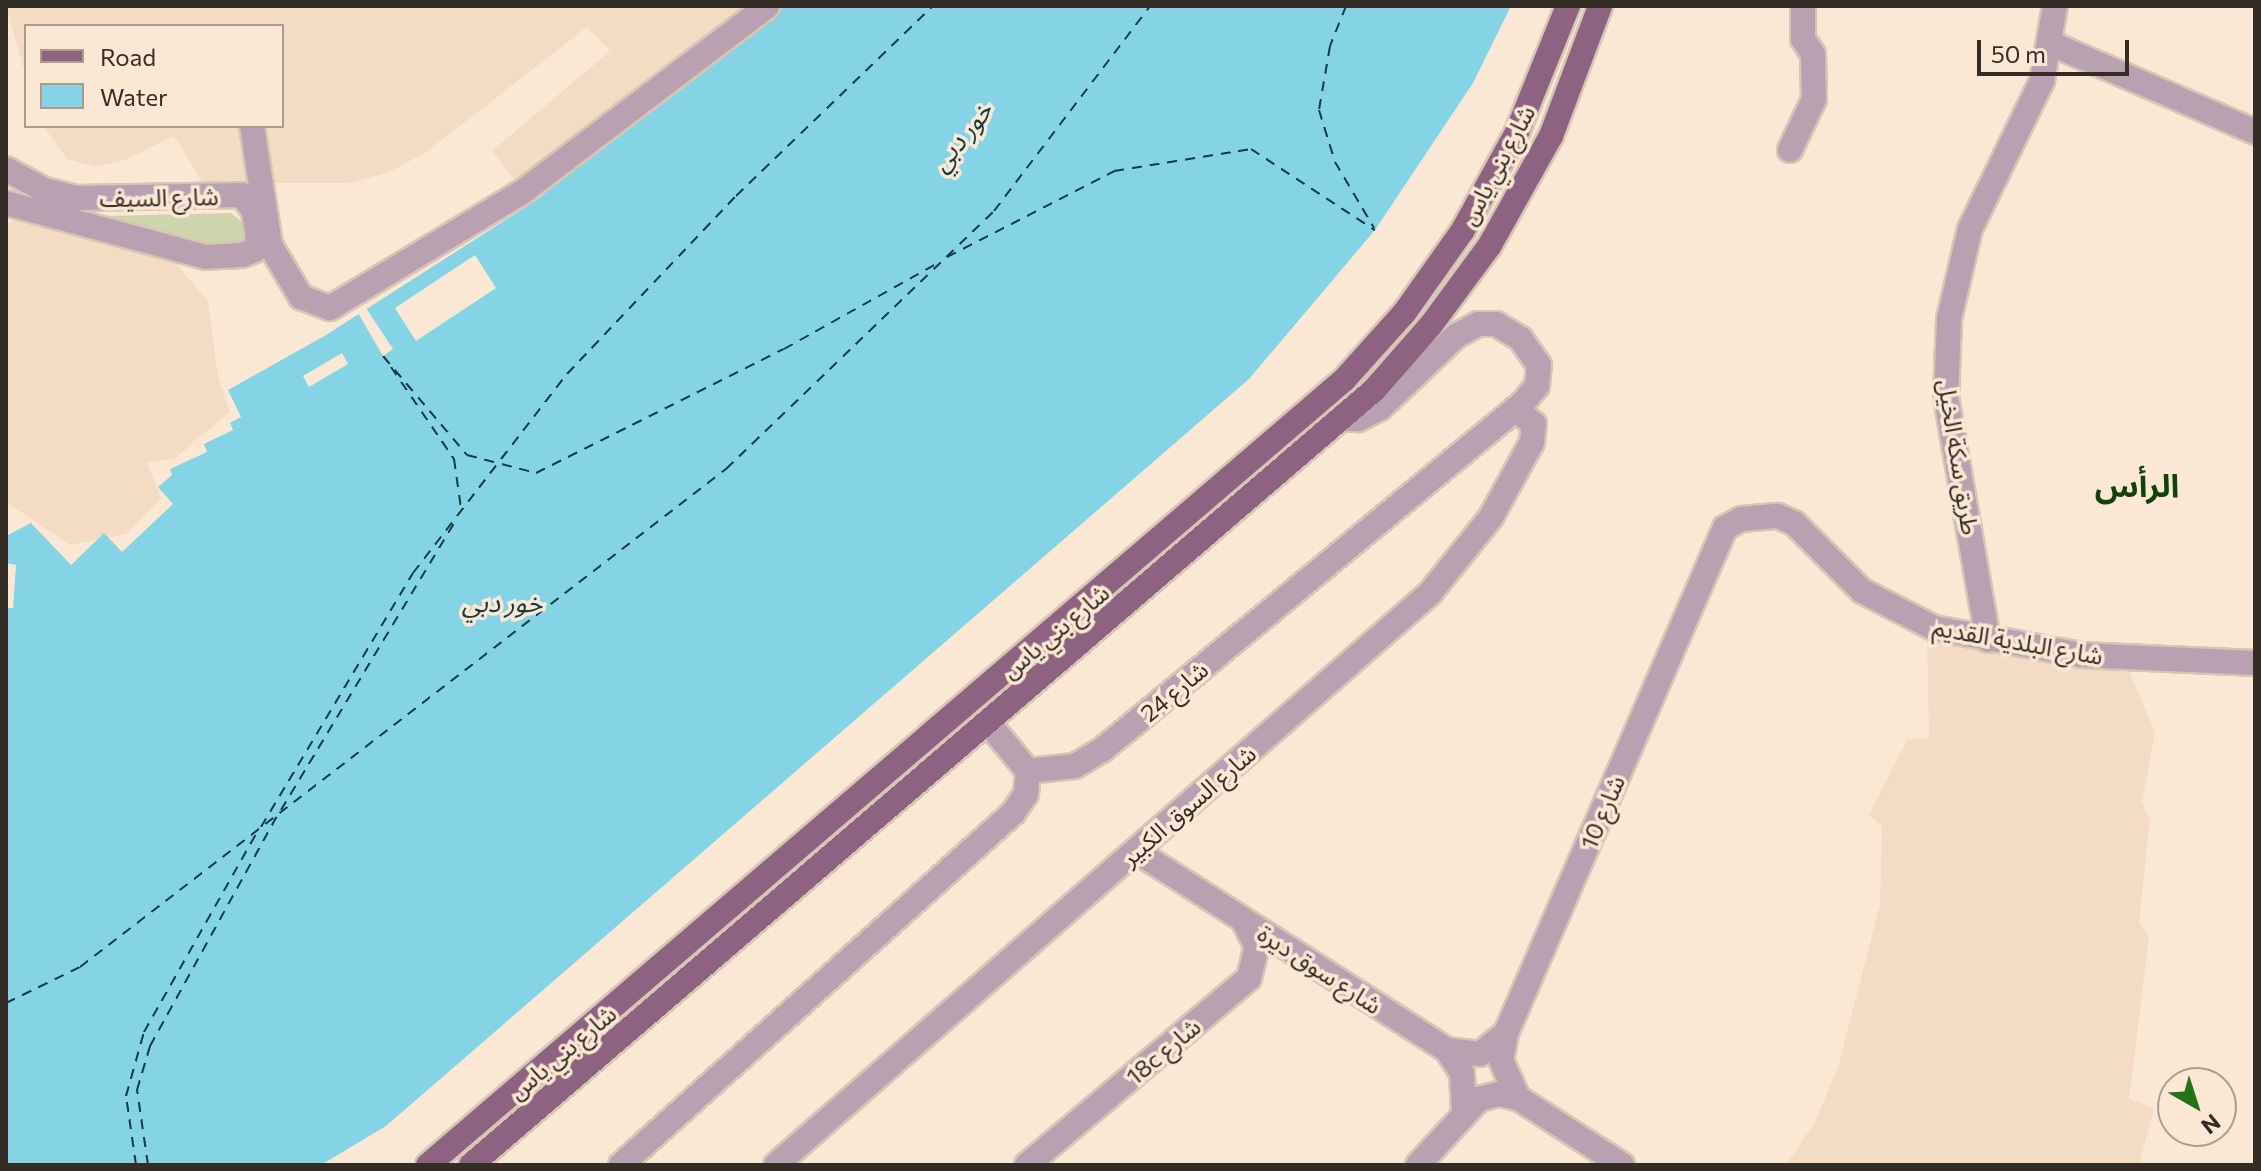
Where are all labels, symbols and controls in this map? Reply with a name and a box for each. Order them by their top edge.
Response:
legend [24,24,284,128]
scale bar [1981,24,2133,74]
text: 50 m [1991,39,2046,68]
text: Road [100,42,156,71]
text: Water [100,82,168,111]
water label: خور دبي [924,95,998,177]
street label: شارع بني ياس [1453,100,1541,230]
street label: شارع السيف [99,182,219,212]
street label: طريق سكة الخيل [1932,377,1986,537]
district label: الرأس [2095,465,2179,503]
street label: شارع بني ياس [995,578,1115,684]
water label: خور دبي [462,586,542,618]
street label: شارع البلدية القديم [1931,612,2105,670]
street label: شارع 24 [1135,655,1213,727]
street label: شارع السوق الكبير [1115,739,1261,871]
street label: شارع 10 [1574,771,1630,853]
street label: شارع سوق ديرة [1253,918,1387,1020]
street label: شارع بني ياس [502,999,622,1105]
street label: 18c شارع [1120,1012,1206,1090]
north arrow [2157,1067,2237,1147]
text: N [2196,1109,2226,1140]

